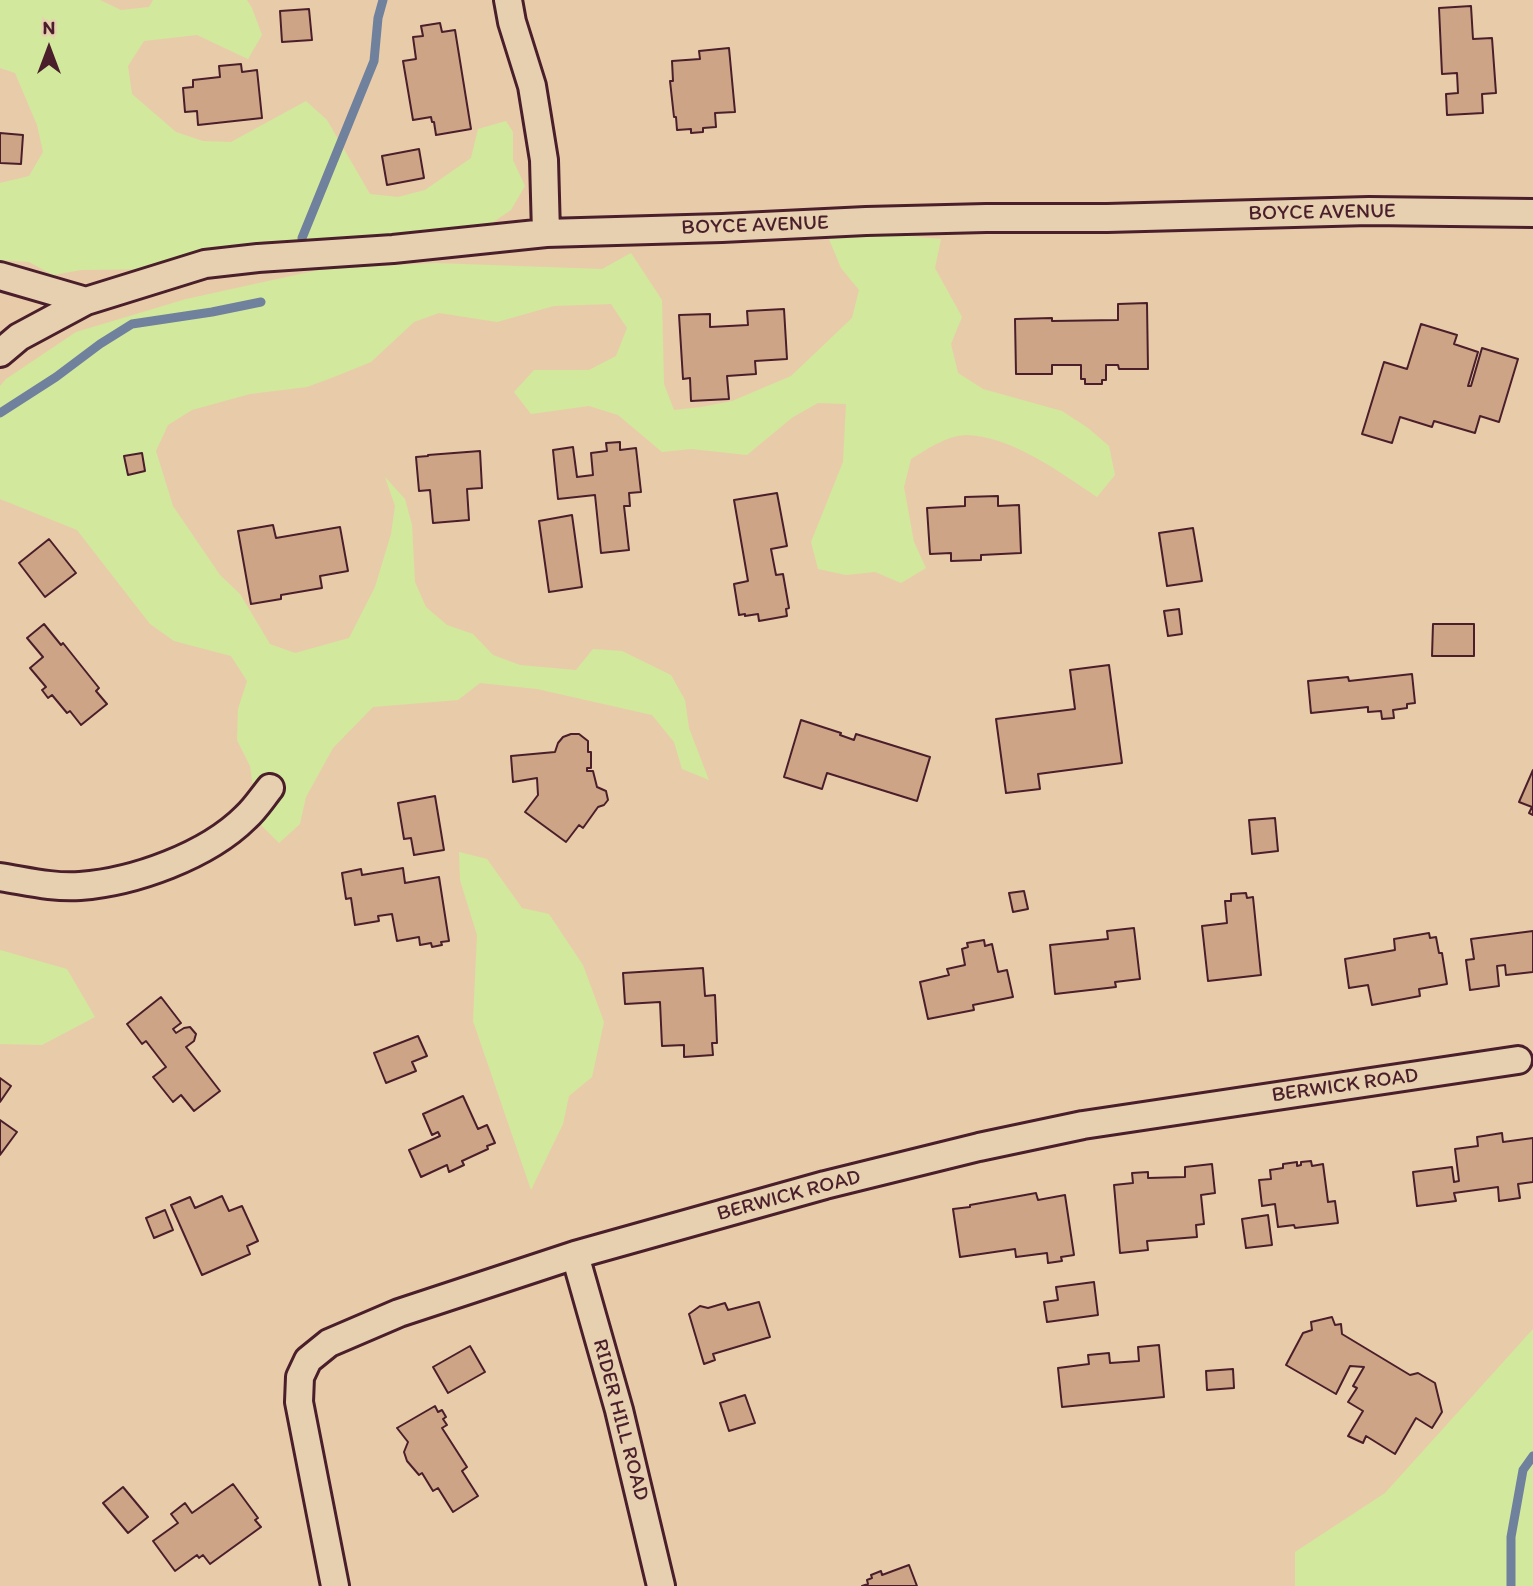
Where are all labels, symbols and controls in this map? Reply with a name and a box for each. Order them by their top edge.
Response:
north arrow [14,14,84,84]
text: N [43,16,55,39]
street label: BOYCE AVENUE [1248,199,1396,227]
street label: BOYCE AVENUE [681,211,829,241]
street label: BERWICK ROAD [1270,1063,1420,1109]
street label: BERWICK ROAD [714,1165,864,1227]
street label: RIDER HILL ROAD [586,1336,654,1504]

